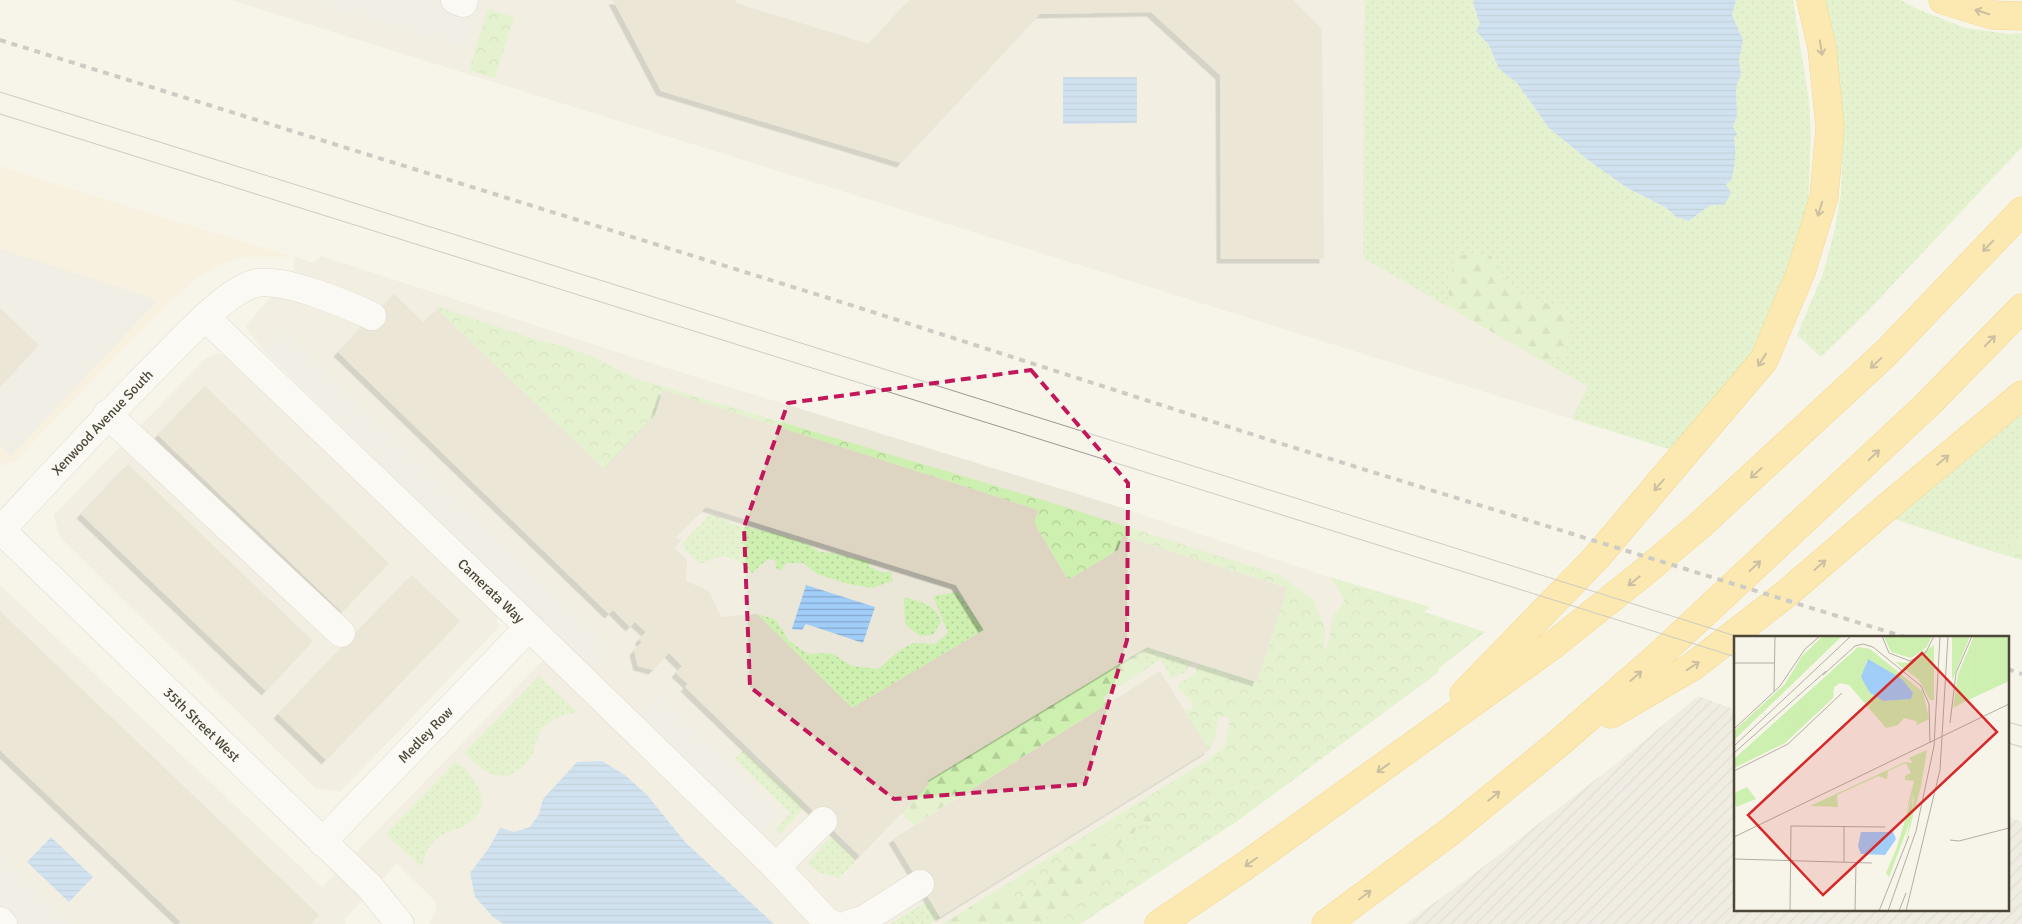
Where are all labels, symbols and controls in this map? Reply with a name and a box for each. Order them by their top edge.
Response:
one-way arrow [1974,7,1990,17]
one-way arrow [1816,39,1826,55]
one-way arrow [1815,200,1825,216]
one-way arrow [1982,240,1994,253]
one-way arrow [1984,335,1996,347]
one-way arrow [1757,353,1767,367]
one-way arrow [1869,357,1882,369]
street label: Xenwood Avenue South [48,366,157,479]
one-way arrow [1867,449,1880,461]
one-way arrow [1937,454,1950,465]
one-way arrow [1749,467,1762,479]
one-way arrow [1653,479,1664,492]
street label: Camerata Way [454,555,528,627]
one-way arrow [1813,559,1826,571]
one-way arrow [1749,560,1762,572]
one-way arrow [1628,575,1641,586]
inset map [1734,636,2010,912]
one-way arrow [1685,661,1699,671]
one-way arrow [1629,670,1642,682]
street label: 35th Street West [160,684,243,766]
street label: Medley Row [395,703,457,767]
one-way arrow [1376,763,1390,773]
one-way arrow [1487,791,1500,802]
one-way arrow [1244,857,1258,867]
one-way arrow [1358,890,1372,900]

